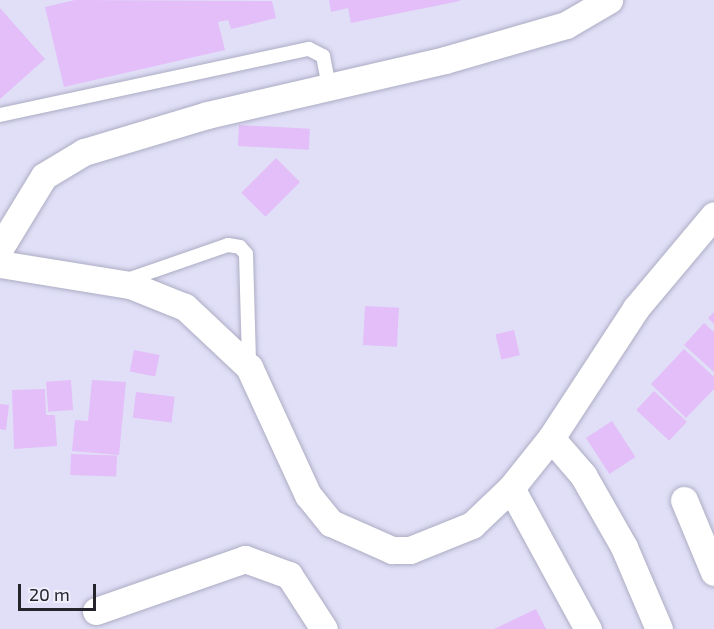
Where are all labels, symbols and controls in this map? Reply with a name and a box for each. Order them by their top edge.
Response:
scale bar [21,572,99,610]
text: 20 m [29,583,70,605]

